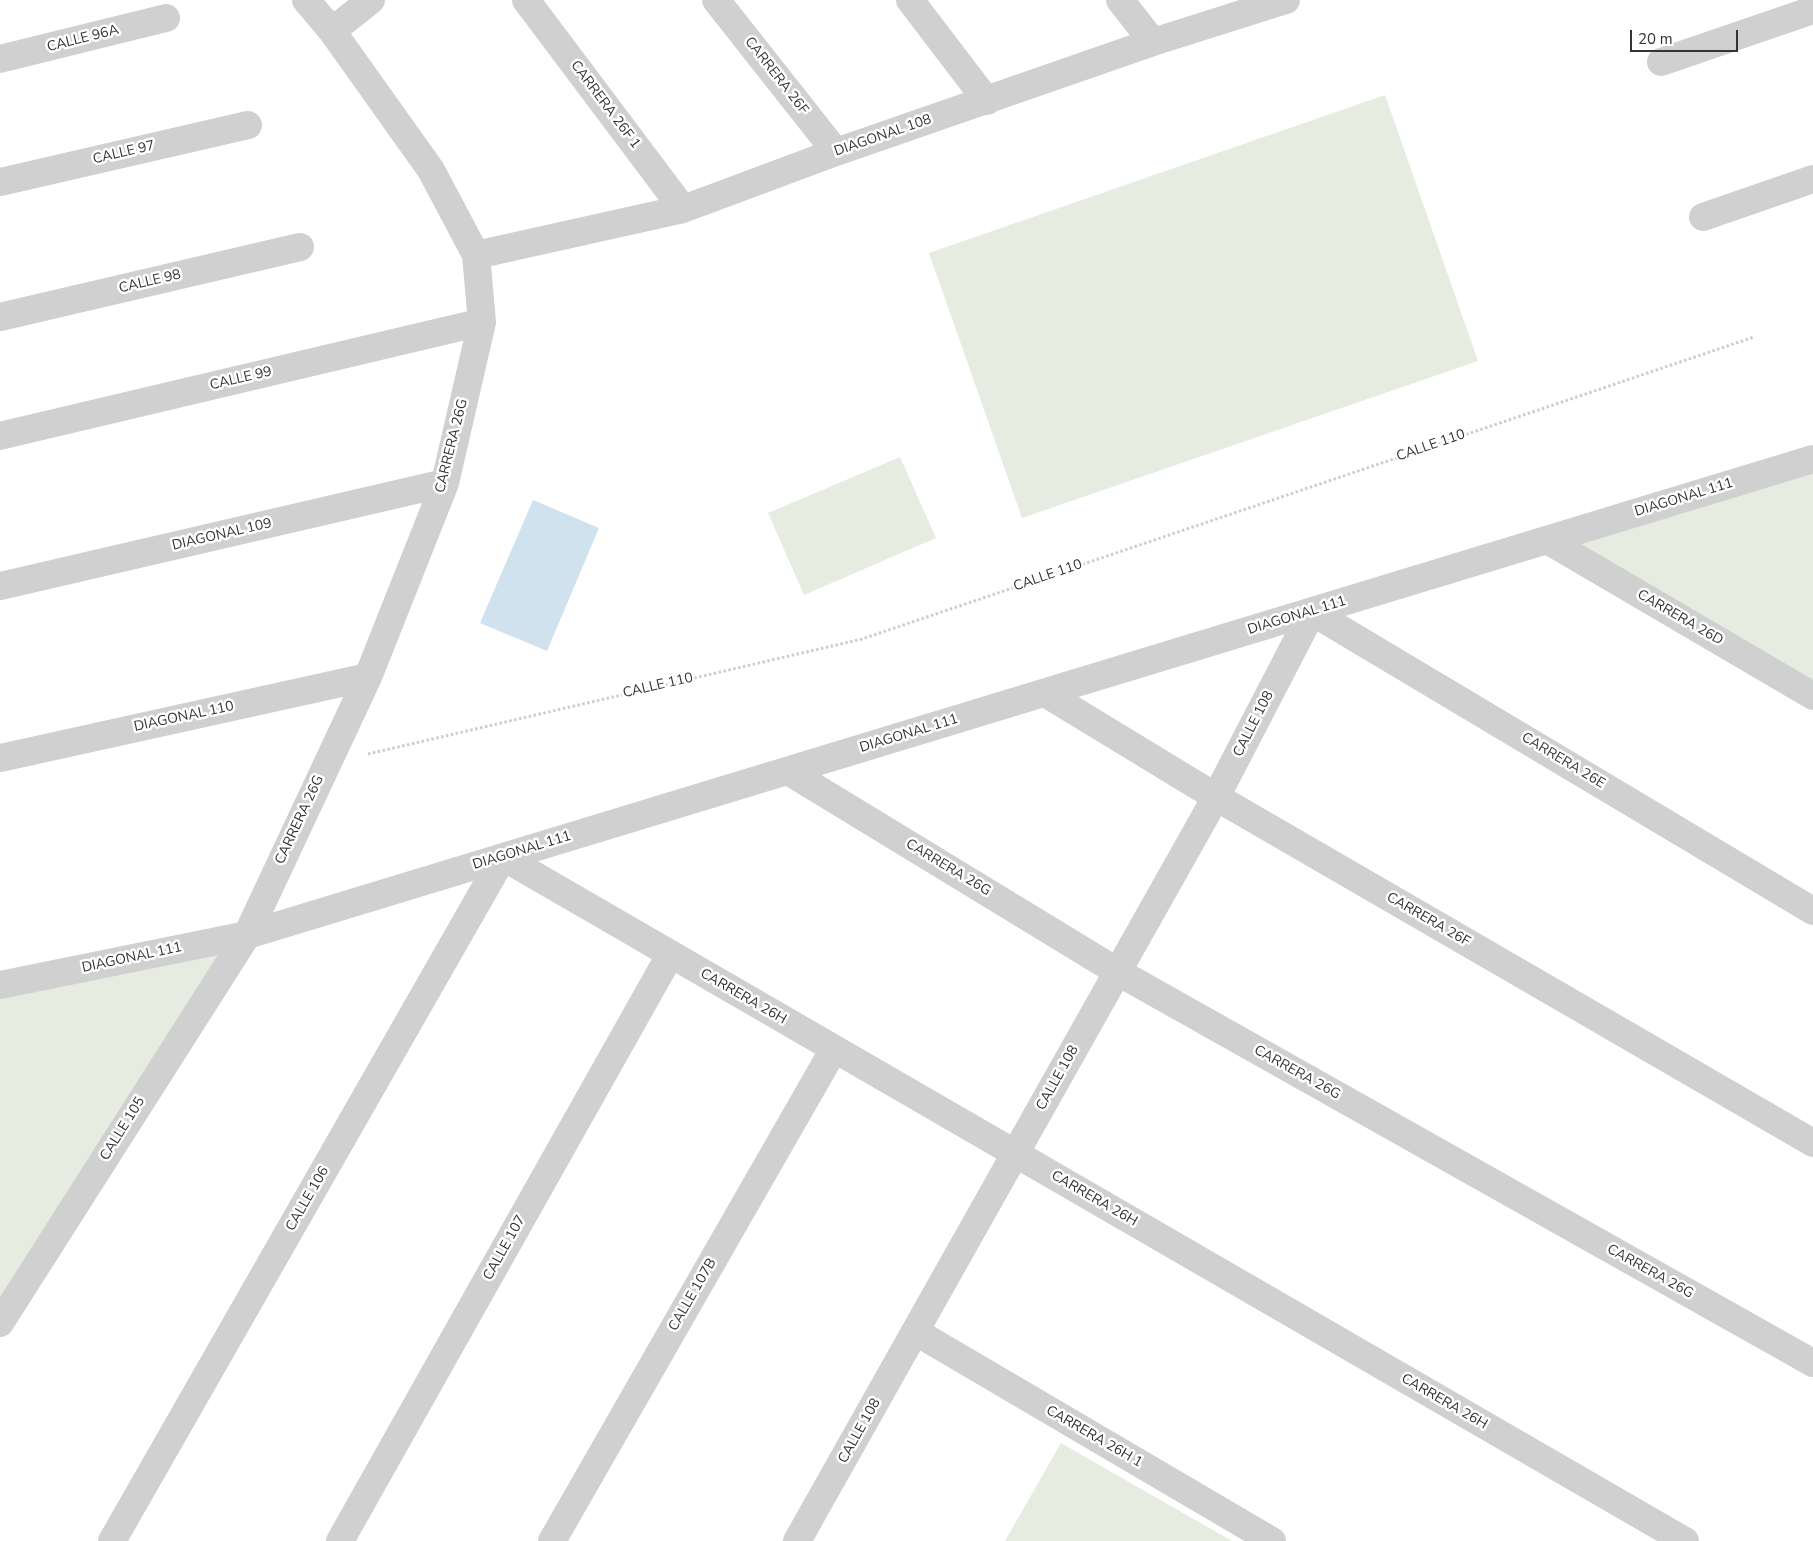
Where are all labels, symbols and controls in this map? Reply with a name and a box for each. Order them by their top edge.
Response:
scale bar [1633,20,1740,52]
street label: CALLE 96A [45,22,121,56]
text: 20 m [1638,29,1673,49]
street label: CARRERA 26F [741,34,811,118]
street label: CARRERA 26F 1 [566,58,644,152]
street label: DIAGONAL 108 [832,111,934,161]
street label: CALLE 97 [91,138,157,168]
street label: CALLE 98 [117,267,183,297]
street label: CALLE 99 [208,364,274,394]
street label: CARRERA 26G [432,397,472,495]
street label: CALLE 110 [1394,426,1468,466]
street label: DIAGONAL 111 [1633,475,1735,521]
street label: DIAGONAL 109 [170,515,274,555]
street label: CALLE 110 [1011,556,1085,596]
street label: CARRERA 26D [1634,587,1726,649]
street label: DIAGONAL 111 [1246,593,1348,639]
street label: CALLE 110 [621,670,695,702]
street label: CALLE 108 [1230,688,1278,760]
street label: DIAGONAL 110 [132,698,236,736]
street label: DIAGONAL 111 [858,711,960,757]
street label: CARRERA 26E [1518,730,1608,792]
street label: CARRERA 26G [272,773,328,867]
street label: DIAGONAL 111 [471,828,573,874]
street label: CARRERA 26G [902,836,994,900]
street label: CARRERA 26F [1383,889,1473,951]
street label: DIAGONAL 111 [80,939,184,977]
street label: CARRERA 26H [697,966,789,1028]
street label: CARRERA 26G [1251,1042,1343,1104]
street label: CALLE 108 [1033,1043,1083,1113]
street label: CALLE 105 [97,1094,149,1164]
street label: CALLE 106 [283,1164,333,1234]
street label: CARRERA 26H [1048,1168,1140,1230]
street label: CALLE 107 [480,1213,530,1283]
street label: CARRERA 26G [1604,1241,1696,1303]
street label: CALLE 107B [665,1256,721,1334]
street label: CARRERA 26H [1398,1371,1490,1433]
street label: CALLE 108 [835,1396,885,1466]
street label: CARRERA 26H 1 [1043,1403,1145,1471]

